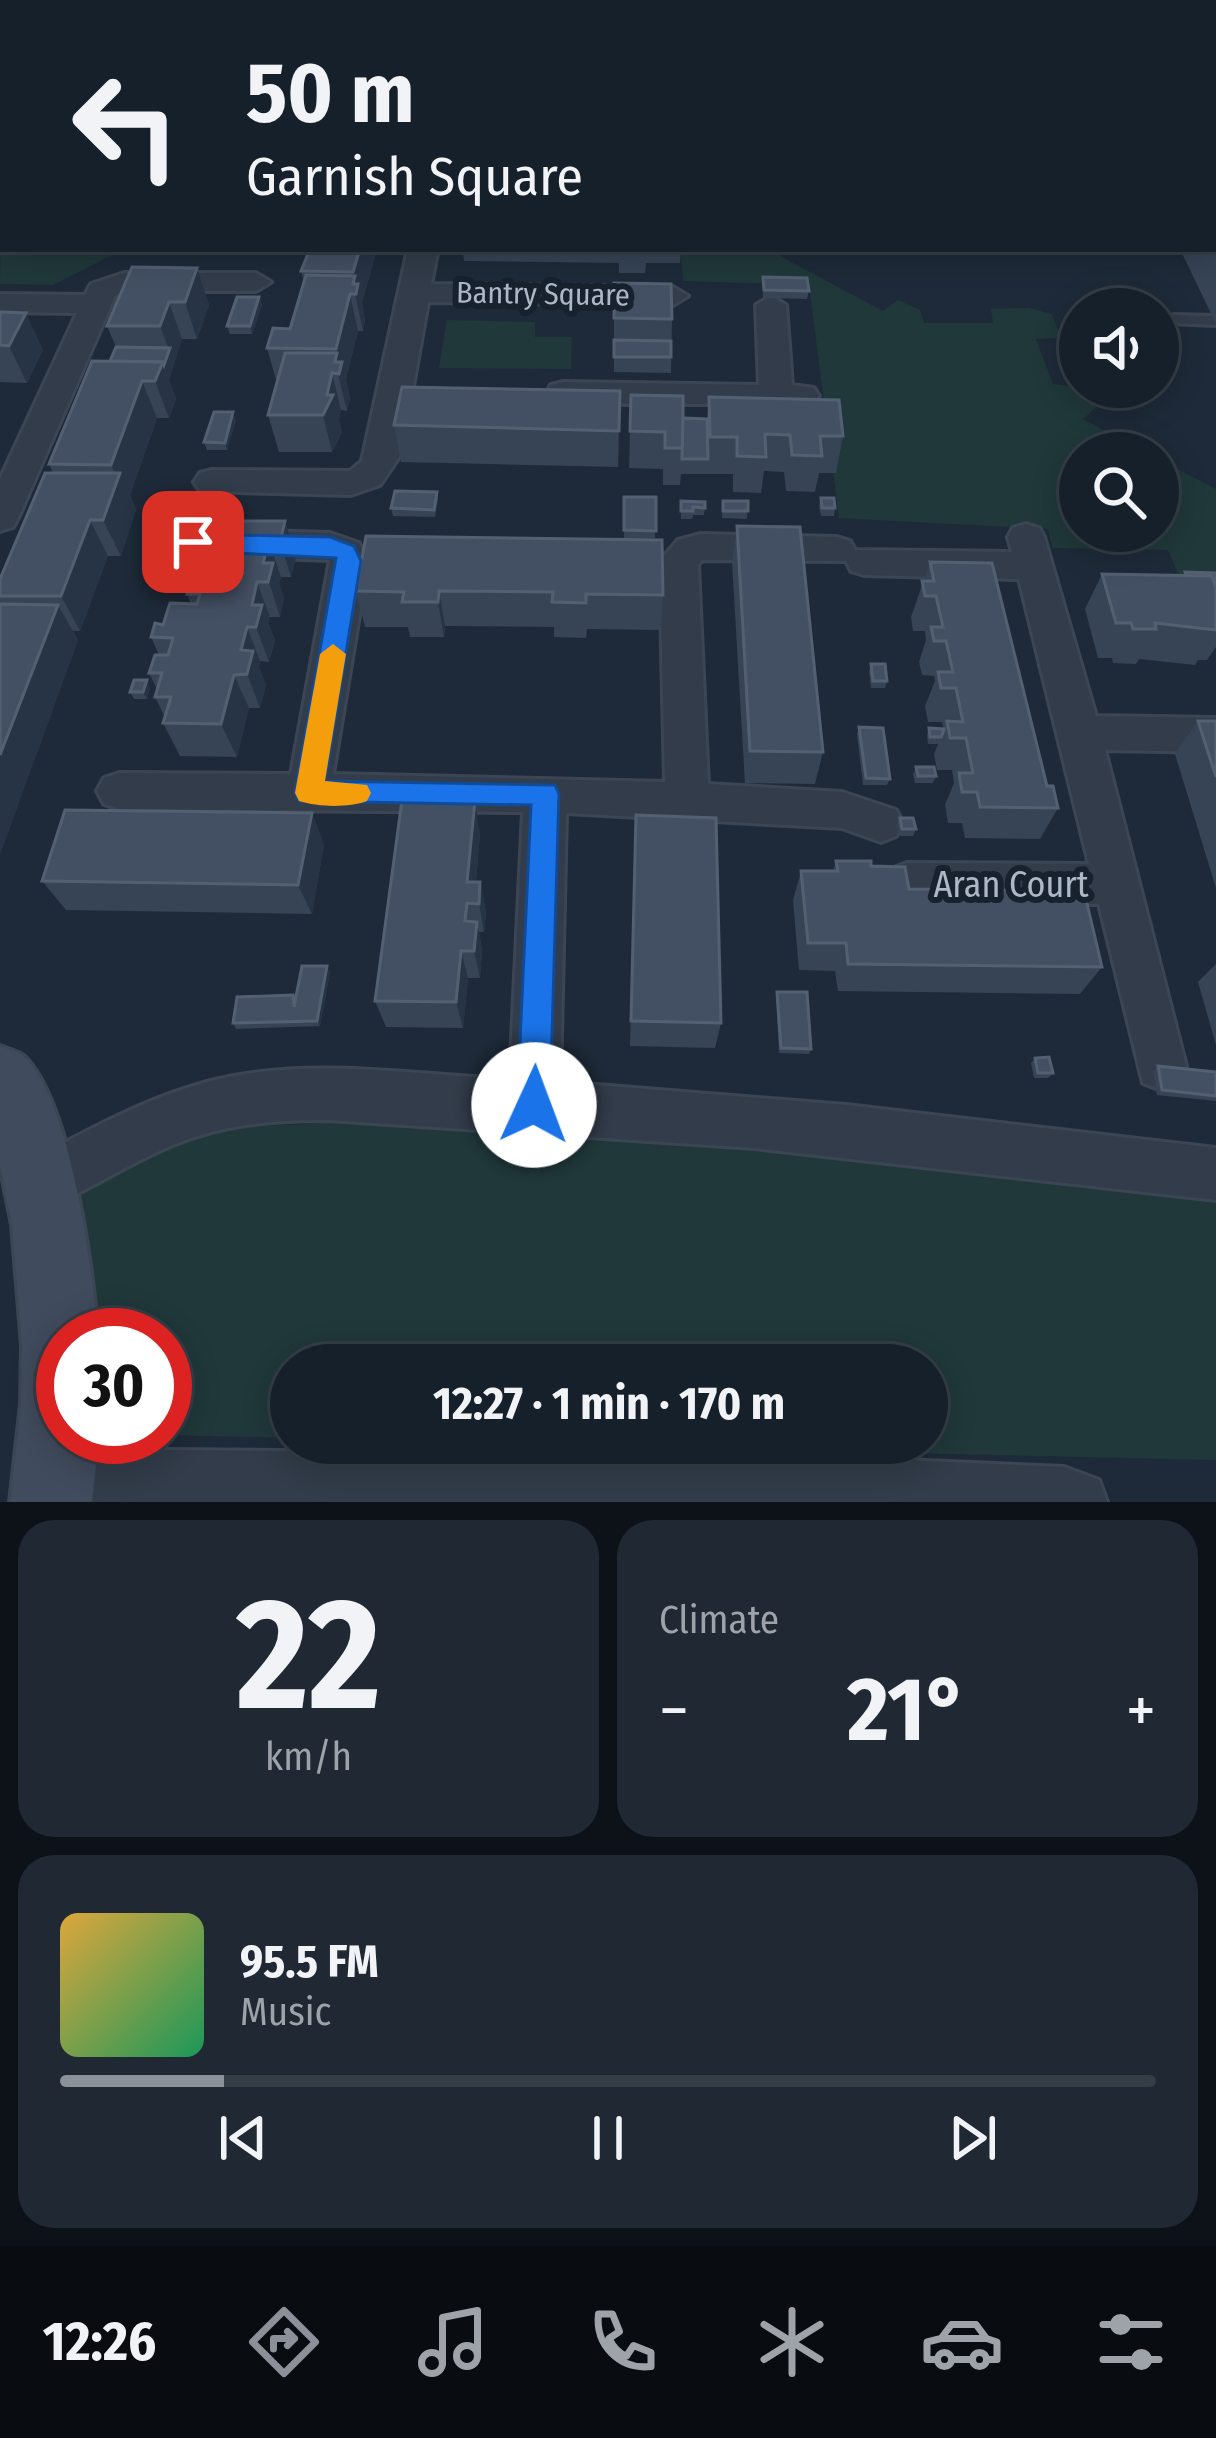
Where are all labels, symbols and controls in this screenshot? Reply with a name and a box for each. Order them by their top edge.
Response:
text: 50 m [246,43,415,144]
icon: left [48,48,204,204]
text: Garnish Square [246,145,583,209]
street label: Bantry Square [456,274,630,314]
map controls [1059,288,1179,552]
button: sound [1059,288,1179,408]
button: search [1059,432,1179,552]
pin [142,491,244,593]
icon: arrive [160,509,226,575]
street label: Aran Court [933,863,1089,907]
position arrow [471,1042,597,1168]
speed limit sign: 30 [36,1308,192,1464]
text: 12:27 · 1 min · 170 m [433,1377,785,1431]
text: 22 [236,1562,381,1749]
text: Climate [659,1597,779,1643]
text: 21° [847,1656,968,1764]
text: − [659,1671,689,1750]
text: + [1126,1671,1156,1750]
text: km/h [265,1734,352,1780]
text: 95.5 FM [240,1935,379,1989]
text: Music [240,1989,331,2035]
icon: previous [210,2105,276,2171]
icon: pause [575,2105,641,2171]
icon: next [940,2105,1006,2171]
icon: directions [242,2300,326,2384]
icon: music [411,2300,495,2384]
icon: phone [581,2300,665,2384]
icon: climate [750,2300,834,2384]
icon: car [920,2300,1004,2384]
icon: filters [1089,2300,1173,2384]
text: 12:26 [43,2310,156,2374]

